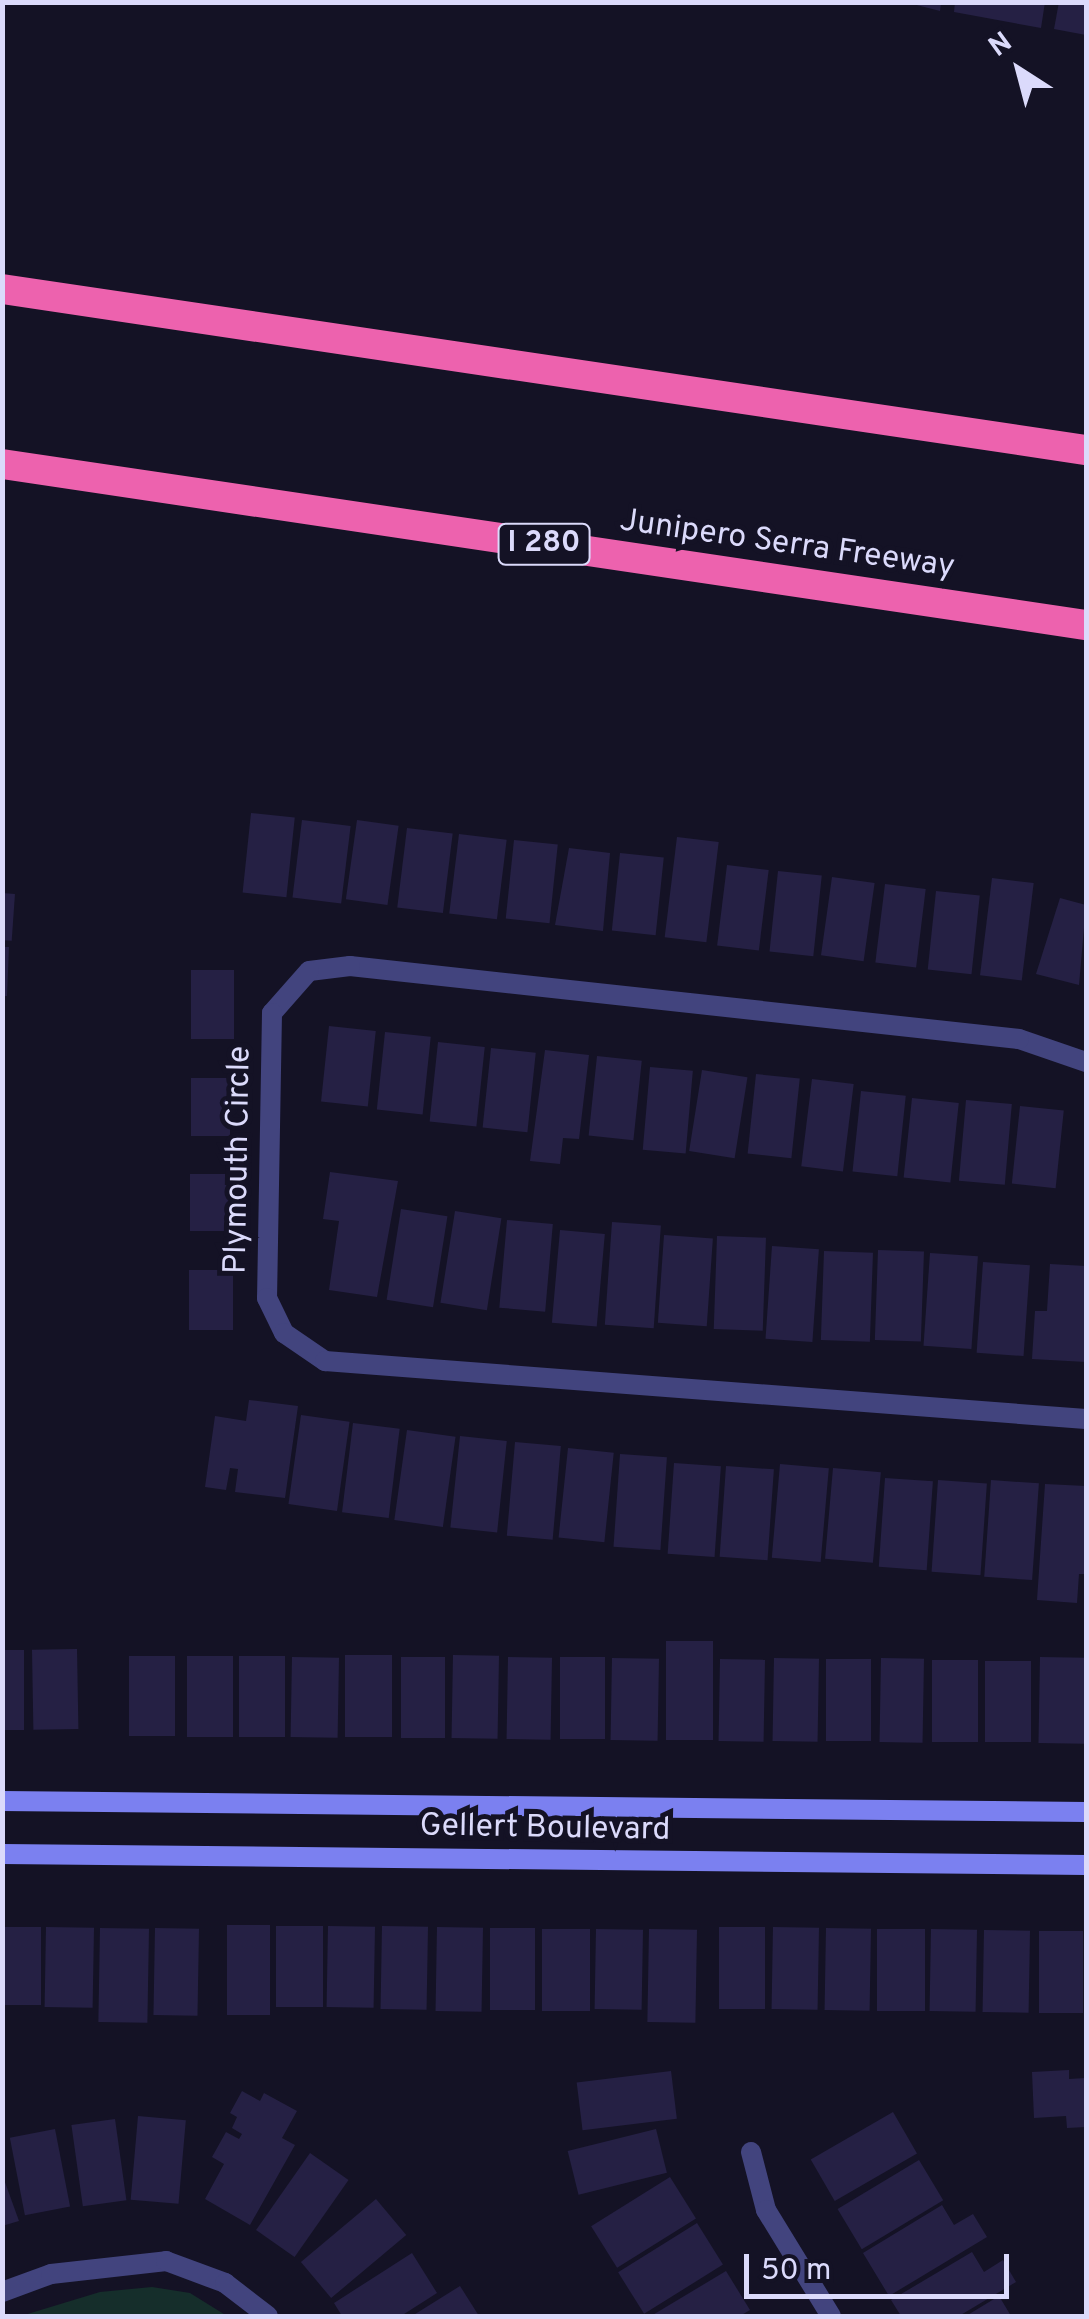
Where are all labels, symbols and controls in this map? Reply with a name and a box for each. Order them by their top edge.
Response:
north arrow [969,20,1069,120]
text: N [983,25,1020,66]
street label: Junipero Serra Freeway [617,502,957,588]
road number: I 280 [496,519,592,569]
street label: Plymouth Circle [218,1046,260,1274]
street label: Gellert Boulevard [419,1808,671,1850]
scale bar [749,2234,1014,2296]
text: 50 m [761,2253,831,2290]

